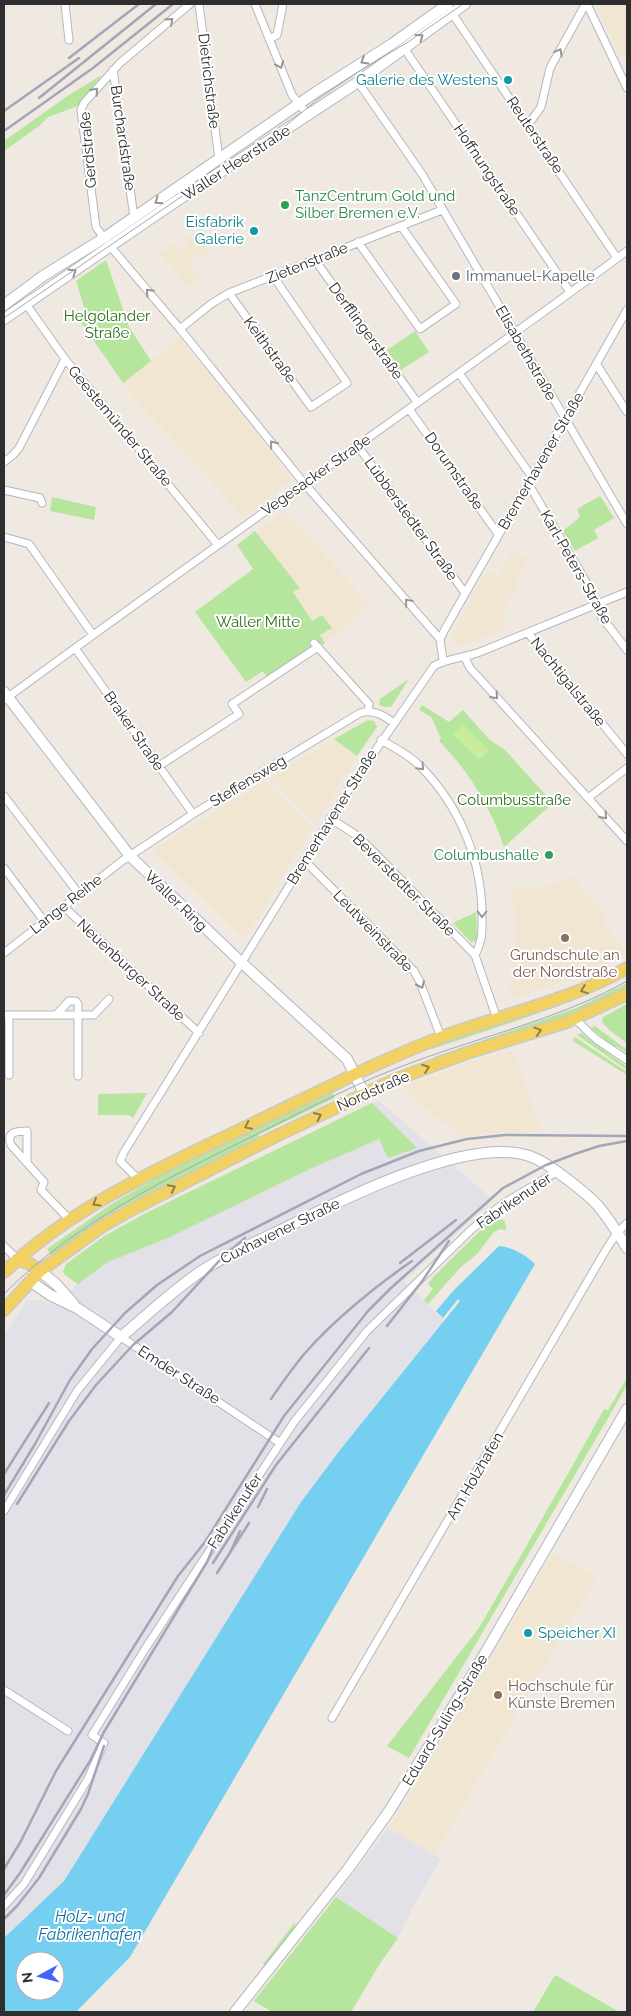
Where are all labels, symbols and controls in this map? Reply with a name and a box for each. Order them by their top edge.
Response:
one-way arrow [164,18,173,27]
street label: Dietrichstraße [194,32,224,130]
one-way arrow [414,34,424,43]
one-way arrow [553,48,563,57]
one-way arrow [360,54,369,64]
one-way arrow [274,60,285,69]
place label: Galerie des Westens [356,71,498,89]
marker: Galerie des Westens [502,74,514,86]
street label: Burchardstraße [107,84,139,192]
one-way arrow [89,88,98,97]
street label: Reuterstraße [503,93,567,177]
street label: Gerdstraße [76,111,100,189]
street label: Waller Heerstraße [179,121,294,205]
street label: Hoffnungstraße [450,121,524,220]
place label: TanzCentrum Gold und Silber Bremen e.V. [295,187,455,222]
one-way arrow [154,195,163,204]
marker: TanzCentrum Gold und Silber Bremen e.V. [279,199,291,211]
place label: Eisfabrik Galerie [186,213,244,248]
marker: Eisfabrik Galerie [248,225,260,237]
street label: Zietenstraße [263,238,351,288]
place label: Immanuel-Kapelle [466,267,595,285]
one-way arrow [67,269,77,278]
marker: Immanuel-Kapelle [450,270,462,282]
street label: Derfflingerstraße [325,279,407,383]
one-way arrow [146,289,155,298]
street label: Elisabethstraße [492,302,560,404]
park label: Helgolander Straße [64,307,151,342]
street label: Keithstraße [240,313,300,387]
street label: Geestemünder Straße [64,362,176,490]
street label: Bremerhavener Straße [494,389,588,533]
street label: Dorumstraße [421,429,487,513]
street label: Vegesacker Straße [258,430,374,519]
one-way arrow [270,441,278,450]
street label: Lübberstedter Straße [360,454,462,584]
street label: Karl-Peters-Straße [536,507,616,627]
one-way arrow [405,599,413,608]
park label: Waller Mitte [216,613,300,631]
street label: Nachtigalstraße [527,634,609,730]
street label: Braker Straße [100,688,168,774]
one-way arrow [489,690,498,699]
street label: Bremerhavener Straße [283,746,381,888]
street label: Steffensweg [207,751,289,811]
one-way arrow [415,762,424,771]
park label: Columbusstraße [457,791,571,809]
one-way arrow [598,810,607,819]
street label: Beverstedter Straße [349,830,459,940]
place label: Columbushalle [434,846,539,864]
marker: Columbushalle [543,849,555,861]
street label: Waller Ring [141,867,211,935]
street label: Lange Reihe [26,870,106,938]
street label: Leutweinstraße [329,886,417,976]
one-way arrow [477,910,487,918]
street label: Neuenburger Straße [73,915,189,1025]
marker: Grundschule an der Nordstraße [559,932,571,944]
place label: Grundschule an der Nordstraße [510,946,620,981]
one-way arrow [414,980,425,989]
one-way arrow [580,984,588,994]
one-way arrow [533,1027,541,1037]
one-way arrow [421,1064,429,1074]
street label: Nordstraße [334,1067,412,1115]
one-way arrow [313,1112,322,1122]
one-way arrow [244,1120,253,1131]
street label: Fabrikenufer [473,1169,556,1233]
one-way arrow [167,1184,176,1194]
street label: Cuxhavener Straße [217,1194,343,1268]
one-way arrow [92,1197,101,1207]
street label: Emder Straße [135,1342,224,1408]
street label: Am Holzhafen [443,1429,507,1523]
street label: Fabrikenufer [204,1469,267,1552]
place label: Speicher XI [538,1624,616,1642]
marker: Speicher XI [522,1627,534,1639]
street label: Eduard-Suling-Straße [399,1651,492,1789]
place label: Hochschule für Künste Bremen [508,1677,615,1712]
marker: Hochschule für Künste Bremen [492,1689,504,1701]
water label: Holz- und Fabrikenhafen [38,1907,142,1944]
north arrow [15,1951,65,2001]
text: N [19,1971,36,1984]

